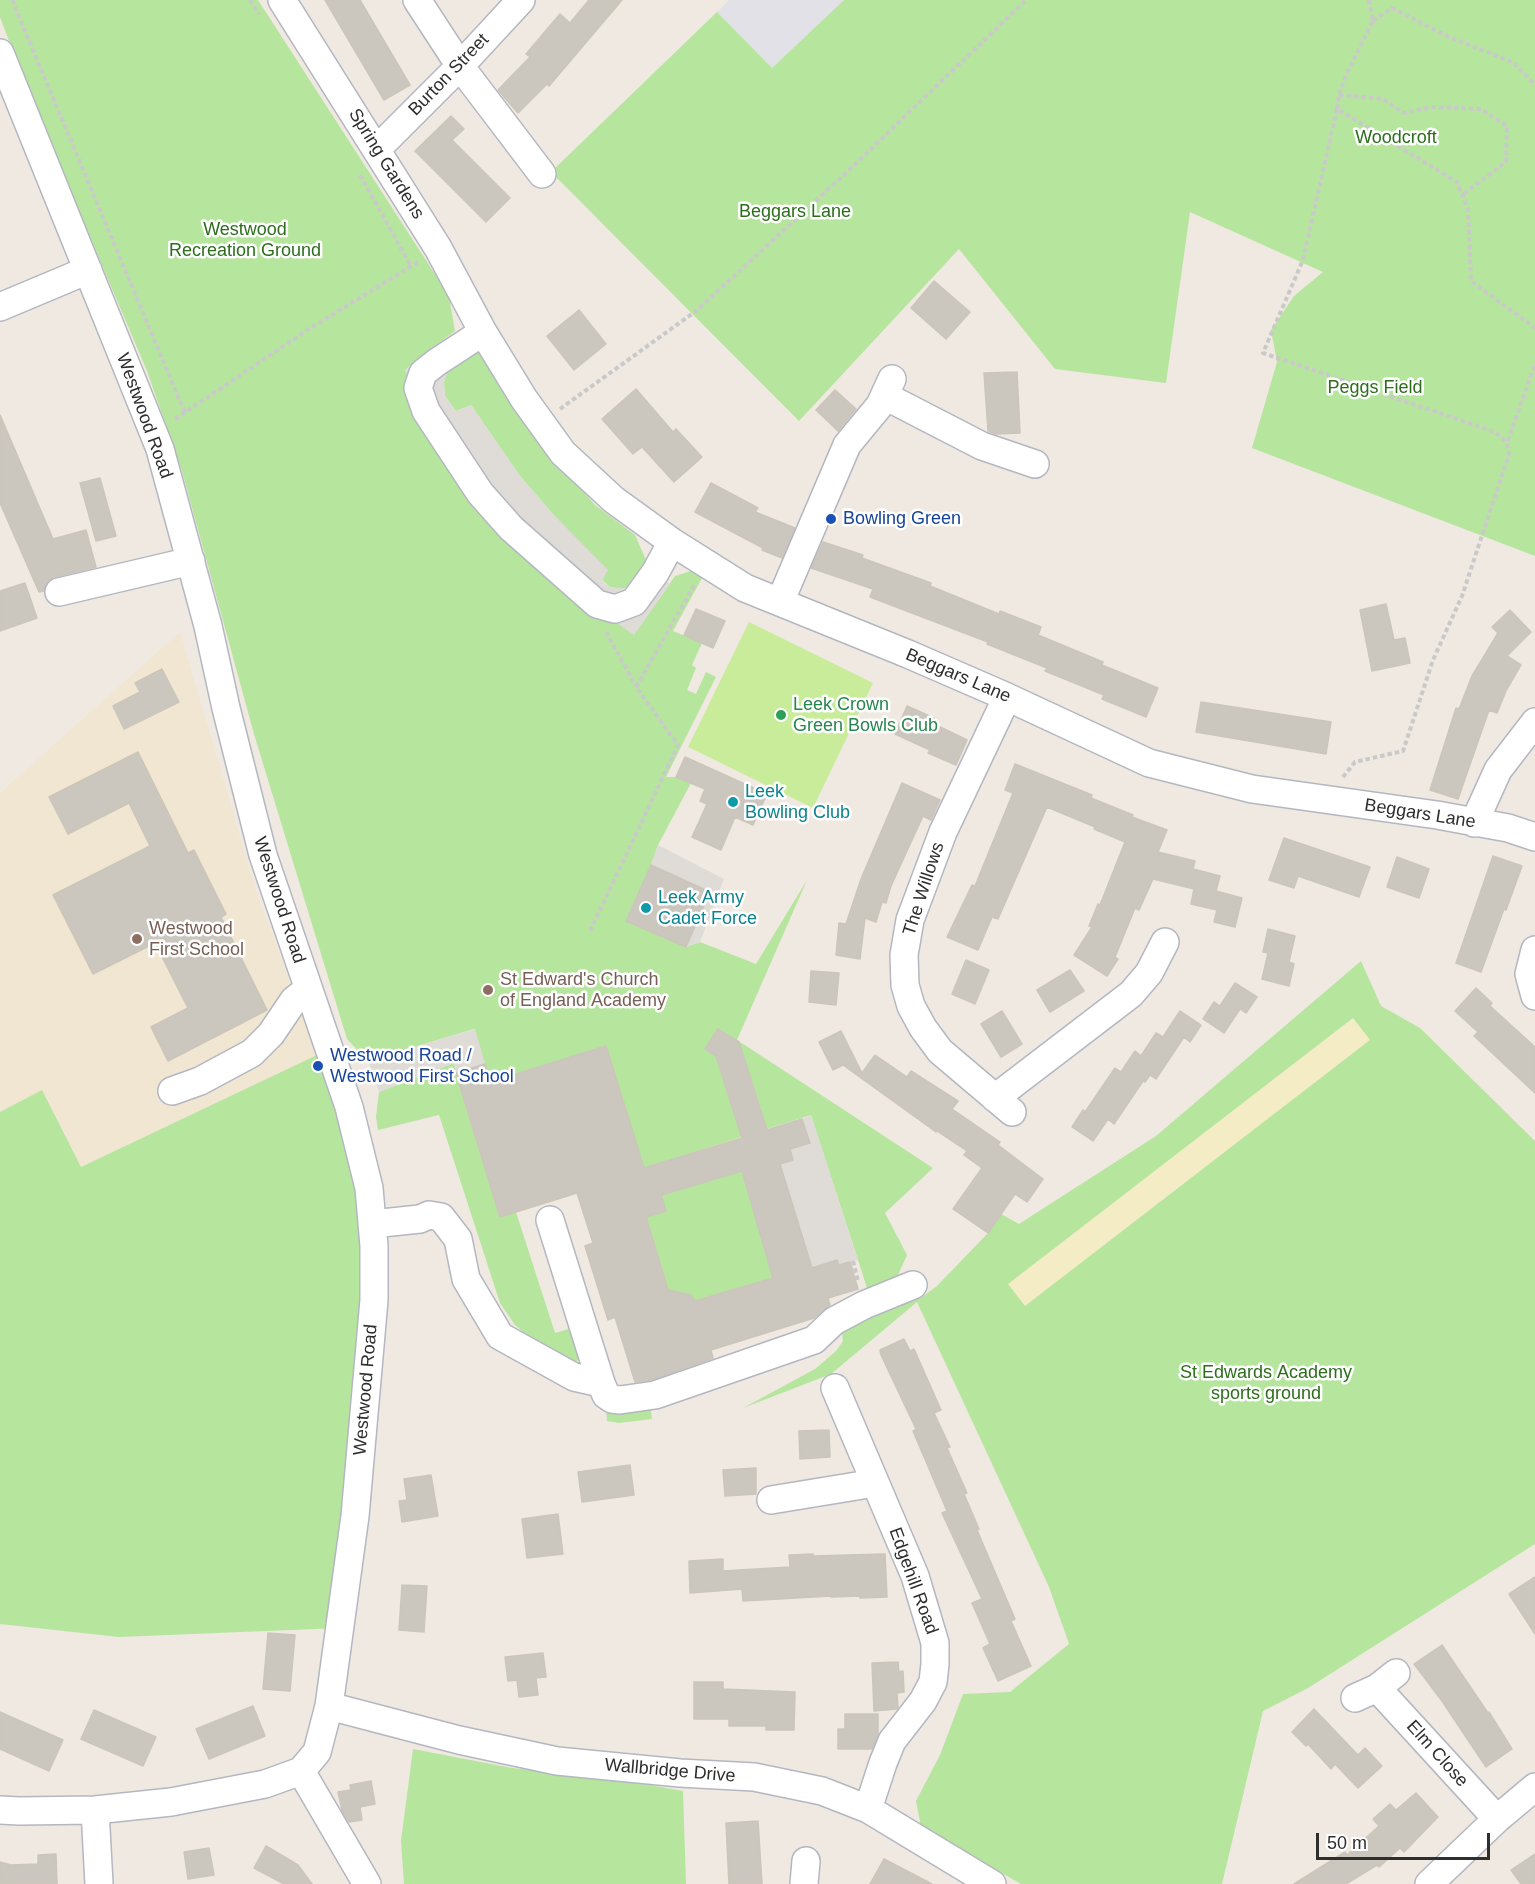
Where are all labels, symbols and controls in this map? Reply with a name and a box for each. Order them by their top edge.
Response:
street label: Burton Street [404,29,494,121]
street label: Spring Gardens [343,105,429,223]
park label: Woodcroft [1355,127,1437,149]
park label: Beggars Lane [739,201,851,223]
park label: Westwood Recreation Ground [169,219,321,262]
street label: Westwood Road [111,350,177,482]
park label: Peggs Field [1327,377,1423,399]
place label: Bowling Green [843,508,961,530]
marker: Bowling Green [824,512,838,526]
street label: Beggars Lane [902,644,1014,708]
place label: Leek Crown Green Bowls Club [793,694,938,736]
marker: Leek Crown Green Bowls Club [774,708,788,722]
place label: Leek Bowling Club [745,781,850,824]
marker: Leek Bowling Club [726,795,740,809]
street label: Beggars Lane [1363,795,1477,833]
street label: Westwood Road [248,834,310,966]
street label: The Willows [899,840,949,938]
place label: Leek Army Cadet Force [658,887,757,930]
marker: Leek Army Cadet Force [639,901,653,915]
place label: Westwood First School [149,918,244,960]
marker: Westwood First School [130,932,144,946]
place label: St Edward's Church of England Academy [500,969,666,1012]
marker: St Edward's Church of England Academy [481,983,495,997]
place label: Westwood Road / Westwood First School [330,1045,514,1088]
marker: Westwood Road / Westwood First School [311,1059,325,1073]
street label: Westwood Road [350,1323,382,1457]
park label: St Edwards Academy sports ground [1180,1362,1352,1404]
street label: Edgehill Road [884,1525,942,1637]
street label: Elm Close [1402,1716,1472,1792]
street label: Wallbridge Drive [604,1755,736,1787]
scale bar [1319,1821,1493,1859]
text: 50 m [1327,1833,1367,1853]

